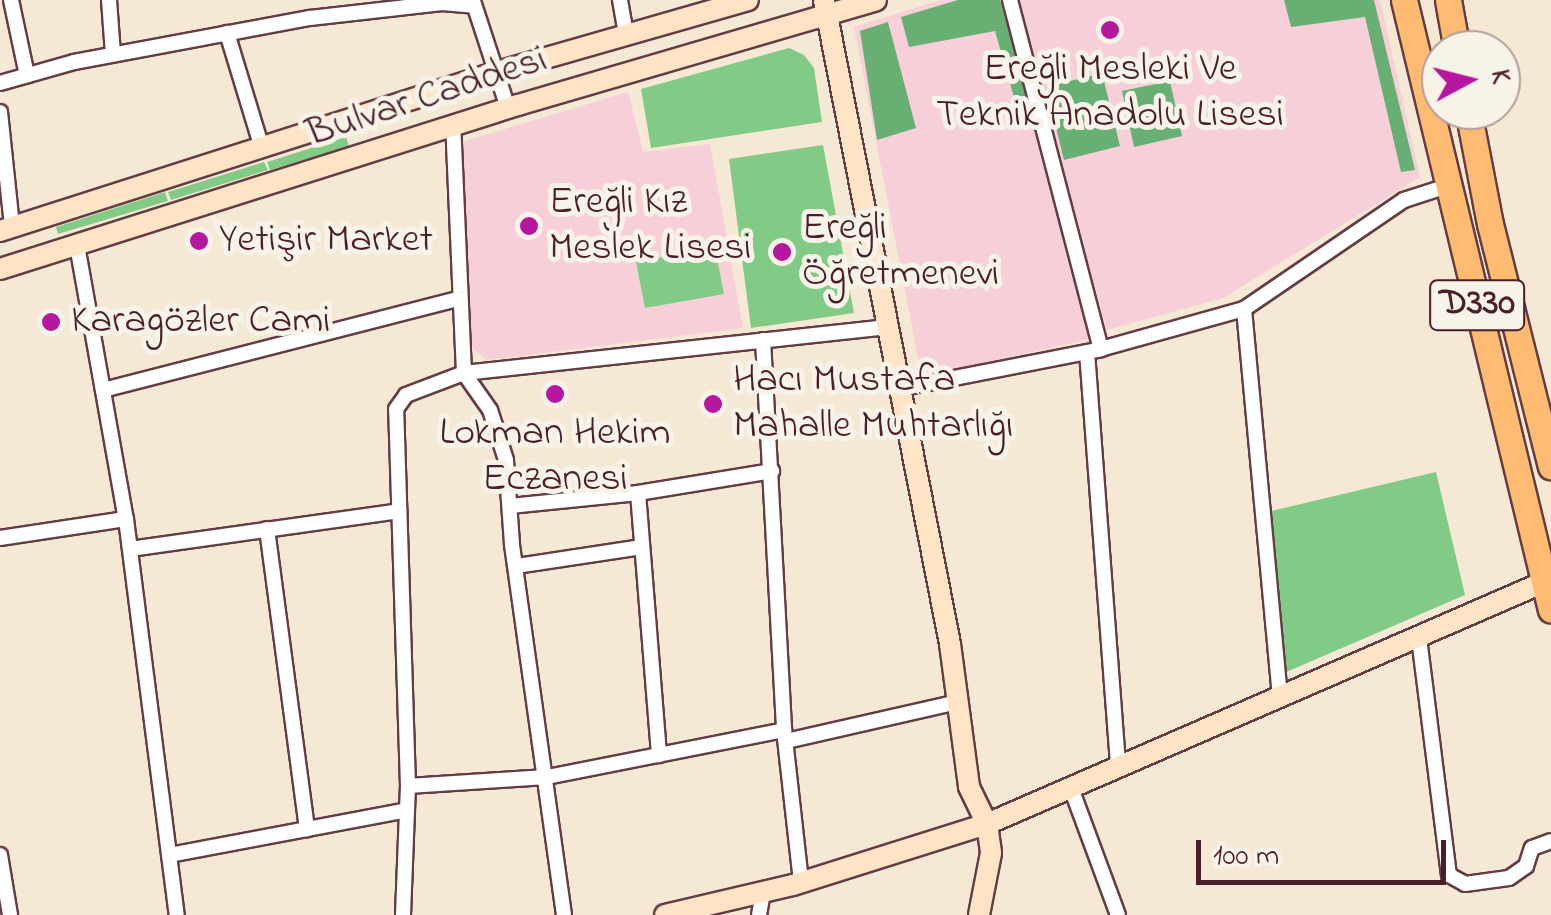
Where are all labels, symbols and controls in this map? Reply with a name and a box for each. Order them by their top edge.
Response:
marker: Ereğli Mesleki Ve Teknik Anadolu Lisesi [1099,19,1121,41]
north arrow [1421,30,1521,130]
street label: Bulvar Caddesi [301,37,553,159]
place label: Ereğli Mesleki Ve Teknik Anadolu Lisesi [936,46,1284,140]
text: K [1478,67,1520,86]
place label: Ereğli Kız Meslek Lisesi [549,179,752,273]
place label: Ereğli Öğretmenevi [802,205,999,299]
marker: Ereğli Kız Meslek Lisesi [518,215,540,237]
place label: Yetişir Market [219,217,433,265]
marker: Yetişir Market [188,230,210,252]
marker: Ereğli Öğretmenevi [771,241,793,263]
road number: D330 [1427,272,1527,338]
place label: Karagözler Cami [71,298,330,346]
marker: Karagözler Cami [40,311,62,333]
place label: Hacı Mustafa Mahalle Muhtarlığı [733,357,1013,451]
marker: Lokman Hekim Eczanesi [544,383,566,405]
marker: Hacı Mustafa Mahalle Muhtarlığı [702,393,724,415]
place label: Lokman Hekim Eczanesi [439,410,671,504]
scale bar [1201,820,1451,882]
text: 100 m [1213,835,1279,879]

